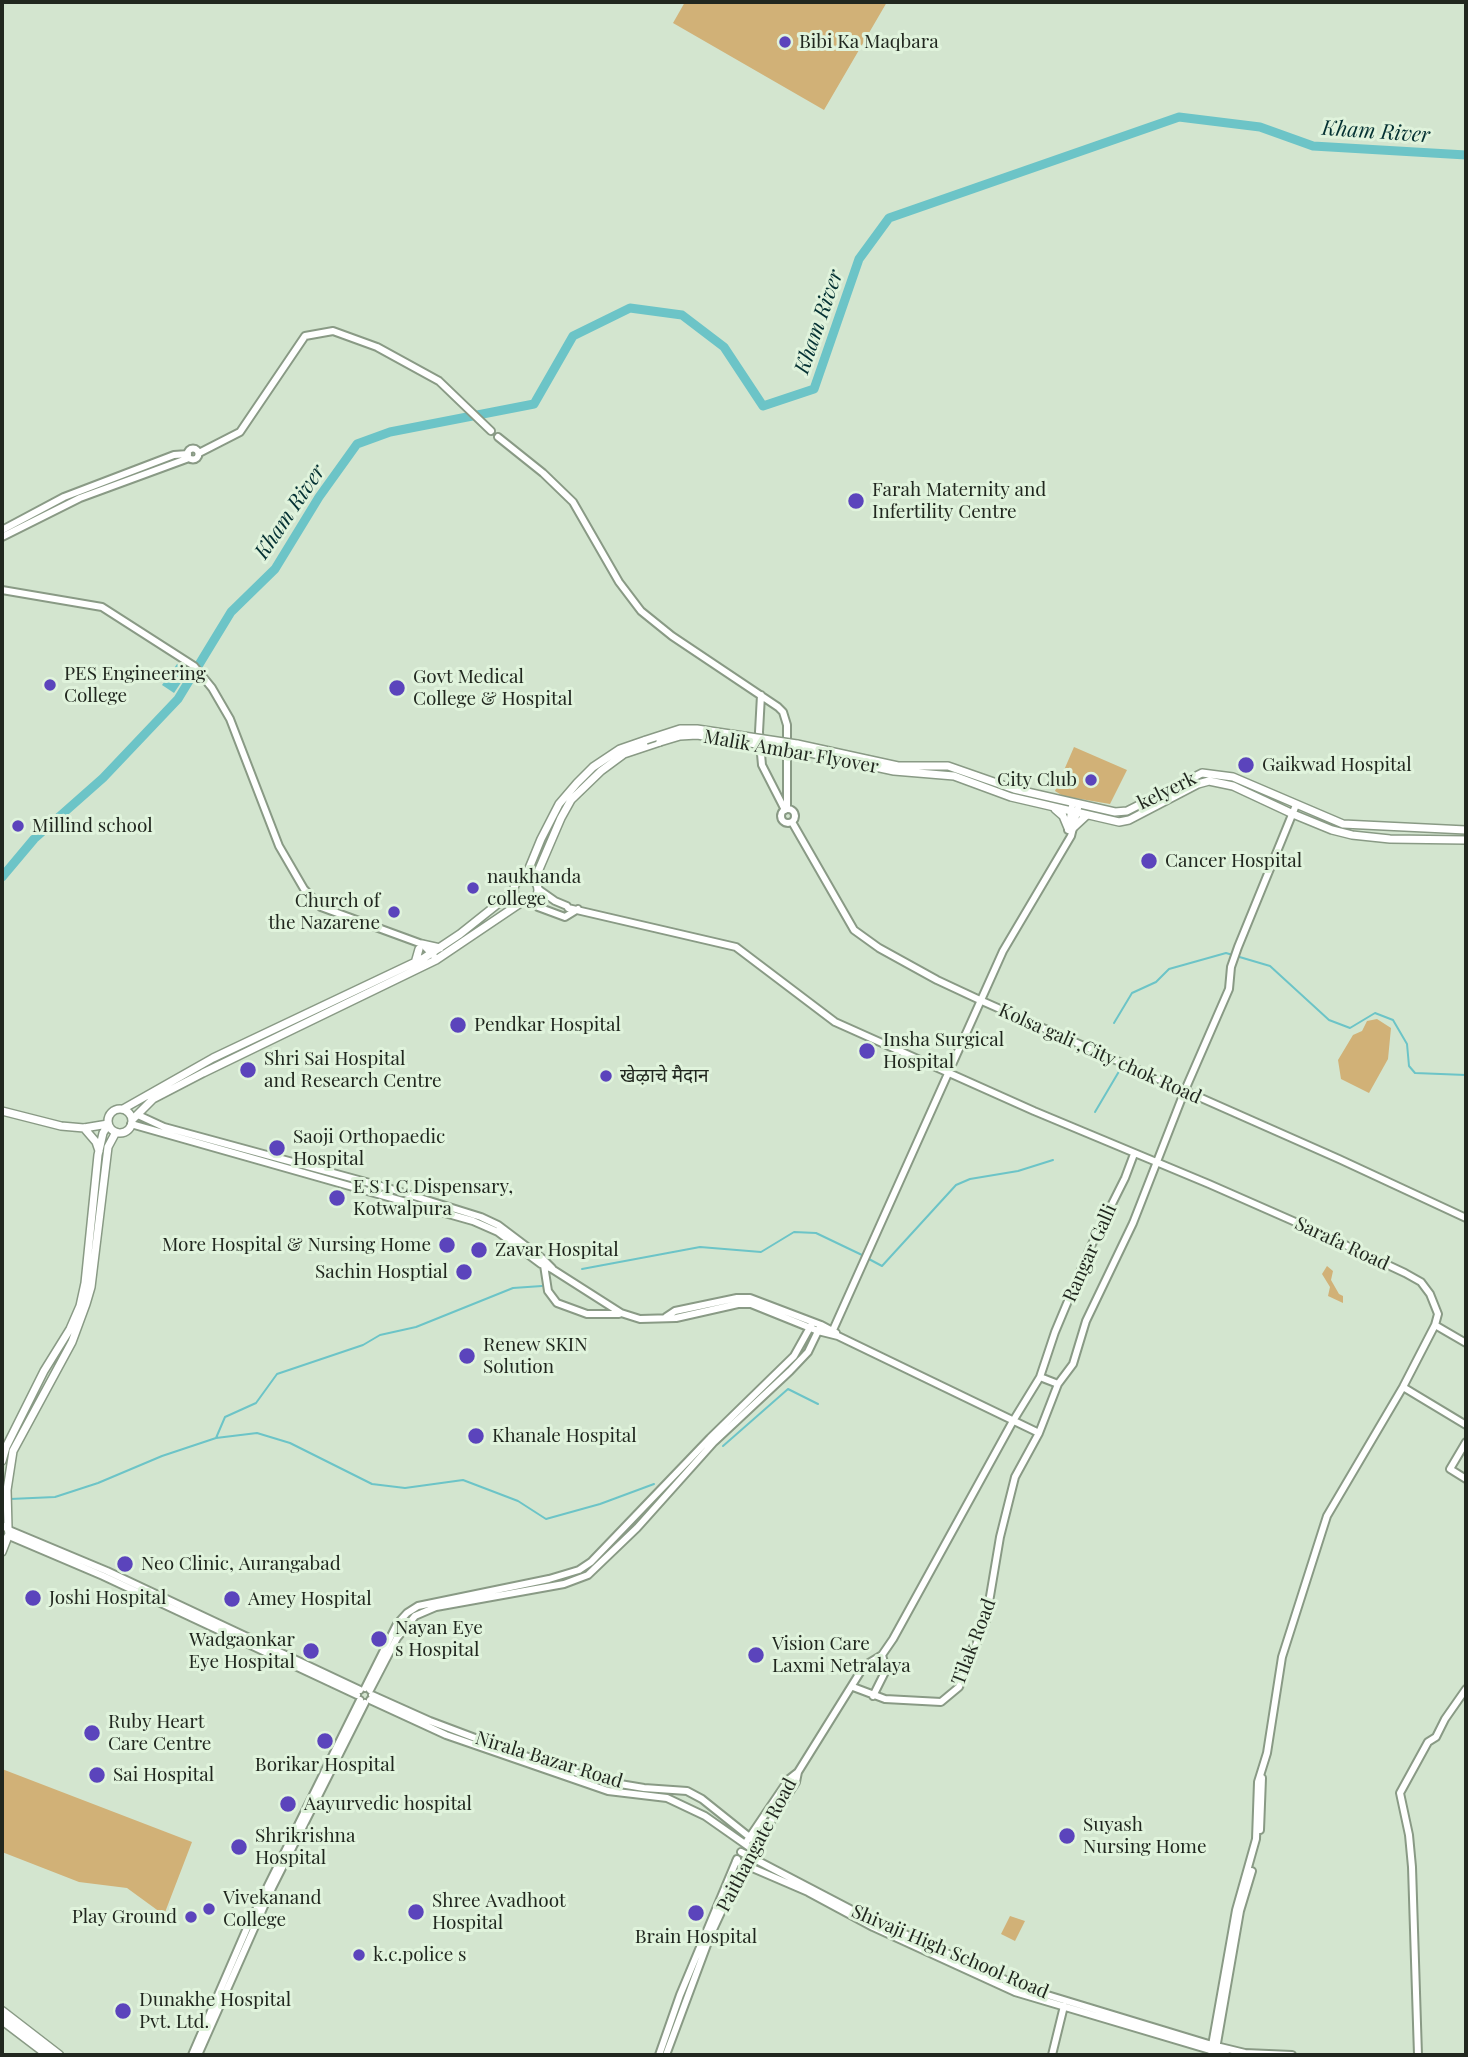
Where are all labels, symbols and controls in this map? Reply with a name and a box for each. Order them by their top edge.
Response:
place label: Bibi Ka Maqbara [799,31,939,53]
marker: Bibi Ka Maqbara [777,34,793,50]
water label: Kham River [1321,116,1431,148]
water label: Kham River [789,267,849,377]
water label: Kham River [249,460,331,564]
place label: Farah Maternity and Infertility Centre [872,479,1046,523]
marker: Farah Maternity and Infertility Centre [846,491,866,511]
place label: PES Engineering College [64,663,206,707]
place label: Govt Medical College & Hospital [413,666,573,710]
marker: PES Engineering College [42,677,58,693]
marker: Govt Medical College & Hospital [387,678,407,698]
street label: Malik Ambar Flyover [702,725,880,779]
place label: Gaikwad Hospital [1262,754,1412,776]
marker: Gaikwad Hospital [1236,755,1256,775]
street label: kelyerk [1134,767,1200,815]
place label: City Club [997,769,1077,791]
marker: City Club [1083,772,1099,788]
place label: Millind school [32,815,153,837]
marker: Millind school [10,818,26,834]
place label: Cancer Hospital [1165,850,1302,872]
marker: Cancer Hospital [1139,851,1159,871]
place label: naukhanda college [487,866,581,910]
marker: naukhanda college [465,880,481,896]
place label: Church of the Nazarene [268,890,380,934]
marker: Church of the Nazarene [386,904,402,920]
street label: Kolsa gali ,City chok Road [995,999,1205,1109]
place label: Pendkar Hospital [474,1014,621,1036]
marker: Pendkar Hospital [448,1015,468,1035]
place label: Insha Surgical Hospital [883,1029,1004,1073]
marker: Insha Surgical Hospital [857,1041,877,1061]
place label: Shri Sai Hospital and Research Centre [264,1048,442,1092]
marker: Shri Sai Hospital and Research Centre [238,1060,258,1080]
place label: खेऴाचे मैदान [620,1065,709,1087]
marker: खेऴाचे मैदान [598,1068,614,1084]
place label: Saoji Orthopaedic Hospital [293,1126,445,1170]
marker: Saoji Orthopaedic Hospital [267,1138,287,1158]
place label: E S I C Dispensary, Kotwalpura [353,1176,513,1220]
marker: E S I C Dispensary, Kotwalpura [327,1188,347,1208]
street label: Rangar Galli [1058,1201,1122,1305]
street label: Sarafa Road [1291,1212,1393,1276]
place label: More Hospital & Nursing Home [162,1234,431,1256]
marker: More Hospital & Nursing Home [437,1235,457,1255]
place label: Zavar Hospital [495,1239,619,1261]
marker: Zavar Hospital [469,1240,489,1260]
place label: Sachin Hosptial [315,1261,448,1283]
marker: Sachin Hosptial [454,1262,474,1282]
place label: Renew SKIN Solution [483,1334,588,1378]
marker: Renew SKIN Solution [457,1346,477,1366]
place label: Khanale Hospital [492,1425,637,1447]
marker: Khanale Hospital [466,1426,486,1446]
place label: Neo Clinic, Aurangabad [141,1553,341,1575]
marker: Neo Clinic, Aurangabad [115,1554,135,1574]
place label: Joshi Hospital [49,1587,166,1609]
marker: Joshi Hospital [23,1588,43,1608]
place label: Amey Hospital [248,1588,372,1610]
marker: Amey Hospital [222,1589,242,1609]
street label: Tilak Road [947,1596,1001,1688]
place label: Nayan Eye s Hospital [395,1617,483,1661]
place label: Wadgaonkar Eye Hospital [189,1629,295,1673]
marker: Nayan Eye s Hospital [369,1629,389,1649]
place label: Vision Care Laxmi Netralaya [772,1633,911,1677]
marker: Wadgaonkar Eye Hospital [301,1641,321,1661]
marker: Vision Care Laxmi Netralaya [746,1645,766,1665]
place label: Ruby Heart Care Centre [108,1711,211,1755]
marker: Ruby Heart Care Centre [82,1723,102,1743]
street label: Nirala Bazar Road [473,1727,625,1793]
marker: Borikar Hospital [315,1731,335,1751]
place label: Borikar Hospital [255,1754,395,1776]
place label: Sai Hospital [113,1764,214,1786]
marker: Sai Hospital [87,1765,107,1785]
street label: Paithangate Road [712,1774,802,1916]
place label: Aayurvedic hospital [304,1793,472,1815]
marker: Aayurvedic hospital [278,1794,298,1814]
place label: Suyash Nursing Home [1083,1814,1207,1858]
place label: Shrikrishna Hospital [255,1825,355,1869]
marker: Suyash Nursing Home [1057,1826,1077,1846]
marker: Shrikrishna Hospital [229,1837,249,1857]
place label: Vivekanand College [223,1887,322,1931]
place label: Shree Avadhoot Hospital [432,1890,566,1934]
street label: Shivaji High School Road [848,1900,1052,2004]
marker: Vivekanand College [201,1901,217,1917]
marker: Shree Avadhoot Hospital [406,1902,426,1922]
marker: Brain Hospital [686,1903,706,1923]
place label: Play Ground [72,1906,177,1928]
marker: Play Ground [183,1909,199,1925]
place label: Brain Hospital [635,1926,757,1948]
place label: k.c.police s [373,1944,467,1966]
marker: k.c.police s [351,1947,367,1963]
place label: Dunakhe Hospital Pvt. Ltd. [139,1989,291,2033]
marker: Dunakhe Hospital Pvt. Ltd. [113,2001,133,2021]

